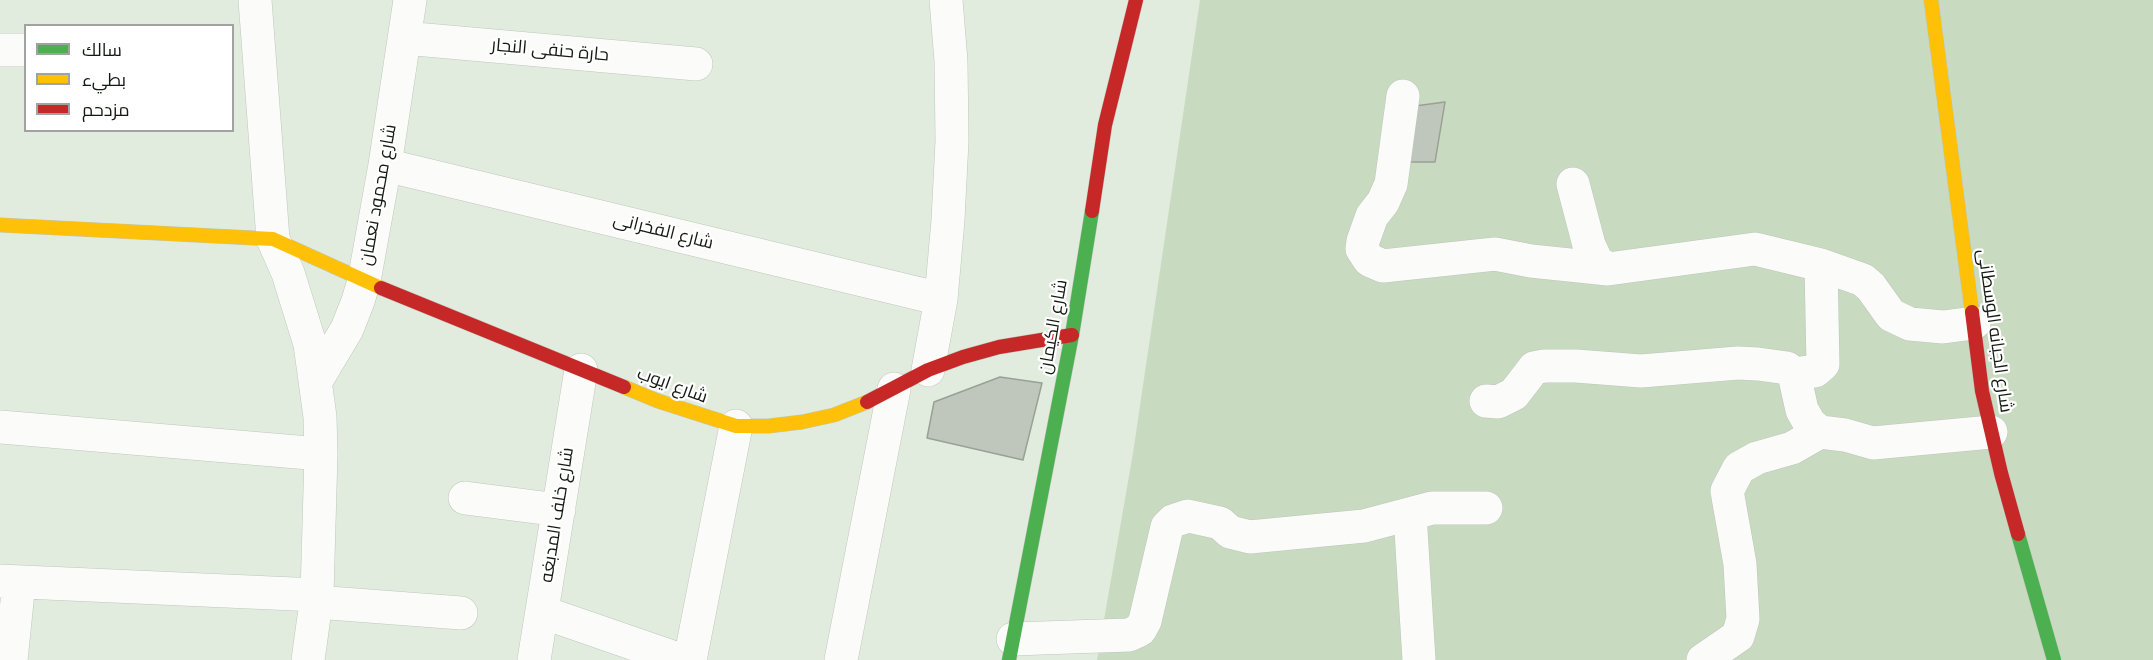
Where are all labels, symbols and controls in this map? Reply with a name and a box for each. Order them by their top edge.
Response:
legend [24,24,234,132]
street label: حارة حنفى النجار [490,35,610,67]
text: سالك [82,39,122,60]
text: بطيء [82,69,126,90]
text: مزدحم [82,99,130,120]
street label: شارع محمود نعمان [356,123,402,267]
street label: شارع الفخرانى [611,209,715,255]
street label: شارع الجبانه الوسطانى [1972,248,2016,414]
street label: شارع الكيمان [1035,278,1073,376]
street label: شارع ايوب [634,363,710,409]
street label: شارع خلف المدبغه [537,446,579,584]

